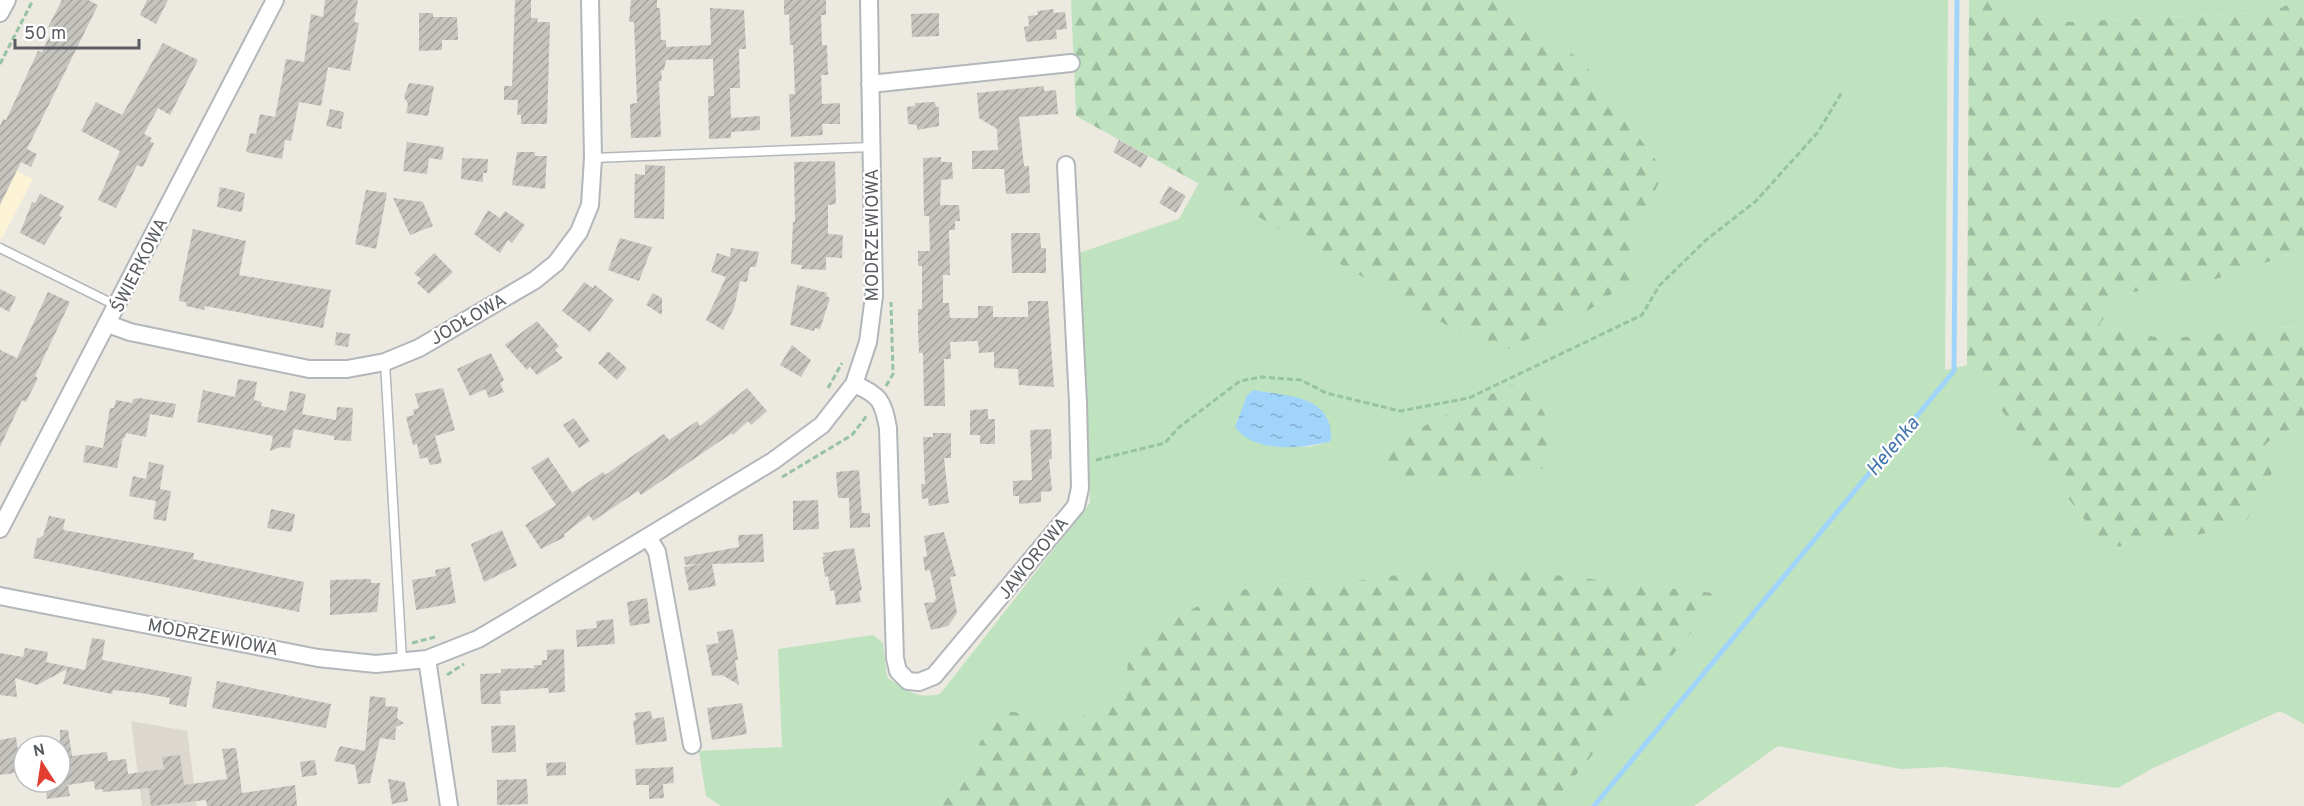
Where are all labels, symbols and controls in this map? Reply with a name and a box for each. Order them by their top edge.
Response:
scale bar [15,12,140,50]
text: 50 m [24,23,66,46]
street label: MODRZEWIOWA [862,169,885,301]
street label: ŚWIERKOWA [105,214,174,317]
street label: JODŁOWA [426,289,511,351]
water label: Helenka [1861,412,1926,482]
street label: JAWOROWA [994,513,1075,605]
street label: MODRZEWIOWA [145,615,280,662]
north arrow [12,734,72,794]
text: N [32,740,47,762]

